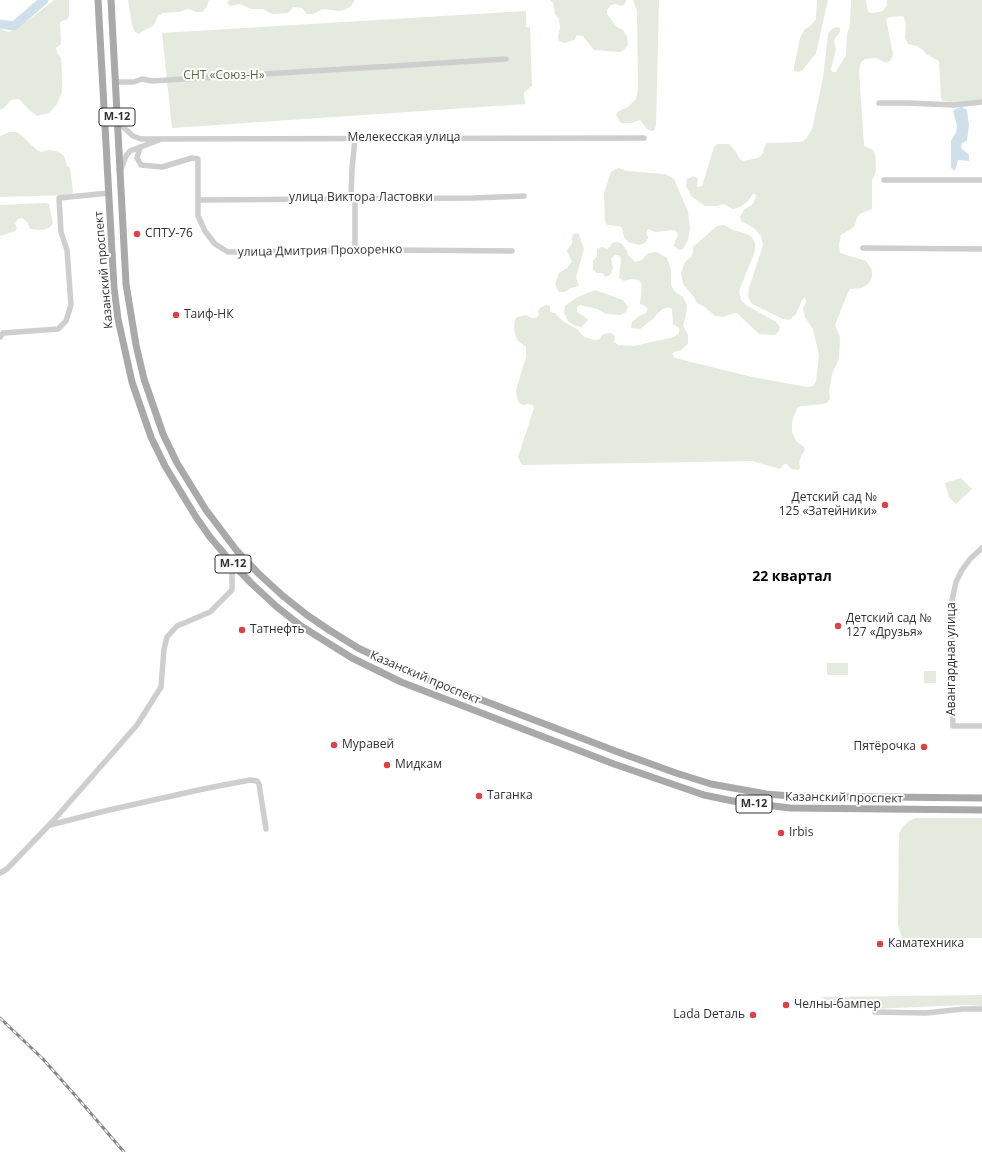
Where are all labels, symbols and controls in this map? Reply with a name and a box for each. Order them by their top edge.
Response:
park label: СНТ «Союз-Н» [183,69,265,83]
road number: М-12 [99,108,135,126]
street label: Мелекесская улица [348,131,460,145]
street label: улица Виктора Ластовки [289,191,433,205]
street label: Казанский проспект [92,211,116,329]
place label: СПТУ-76 [145,227,193,241]
marker: СПТУ-76 [132,229,142,239]
street label: улица Дмитрия Прохоренко [238,242,402,260]
place label: Таиф-НК [184,308,234,322]
marker: Таиф-НК [171,310,181,320]
place label: Детский сад № 125 «Затейники» [779,491,877,519]
marker: Детский сад № 125 «Затейники» [880,500,890,510]
road number: М-12 [215,555,251,573]
district label: 22 квартал [752,569,832,585]
street label: Авангардная улица [945,602,959,716]
place label: Детский сад № 127 «Друзья» [846,612,932,640]
marker: Детский сад № 127 «Друзья» [833,621,843,631]
place label: Татнефть [250,623,305,637]
marker: Татнефть [237,625,247,635]
street label: Казанский проспект [368,648,482,708]
place label: Муравей [342,738,394,752]
marker: Муравей [329,740,339,750]
place label: Пятёрочка [854,740,916,754]
marker: Пятёрочка [919,742,929,752]
place label: Мидкам [395,758,442,772]
marker: Мидкам [382,760,392,770]
place label: Таганка [487,789,533,803]
street label: Казанский проспект [785,790,903,806]
marker: Таганка [474,791,484,801]
road number: М-12 [736,795,772,813]
place label: Irbis [789,826,813,840]
marker: Irbis [776,828,786,838]
place label: Каматехника [888,937,964,951]
marker: Каматехника [875,939,885,949]
place label: Челны-бампер [794,998,881,1012]
marker: Челны-бампер [781,1000,791,1010]
place label: Lada Dеталь [673,1008,745,1022]
marker: Lada Dеталь [748,1010,758,1020]

